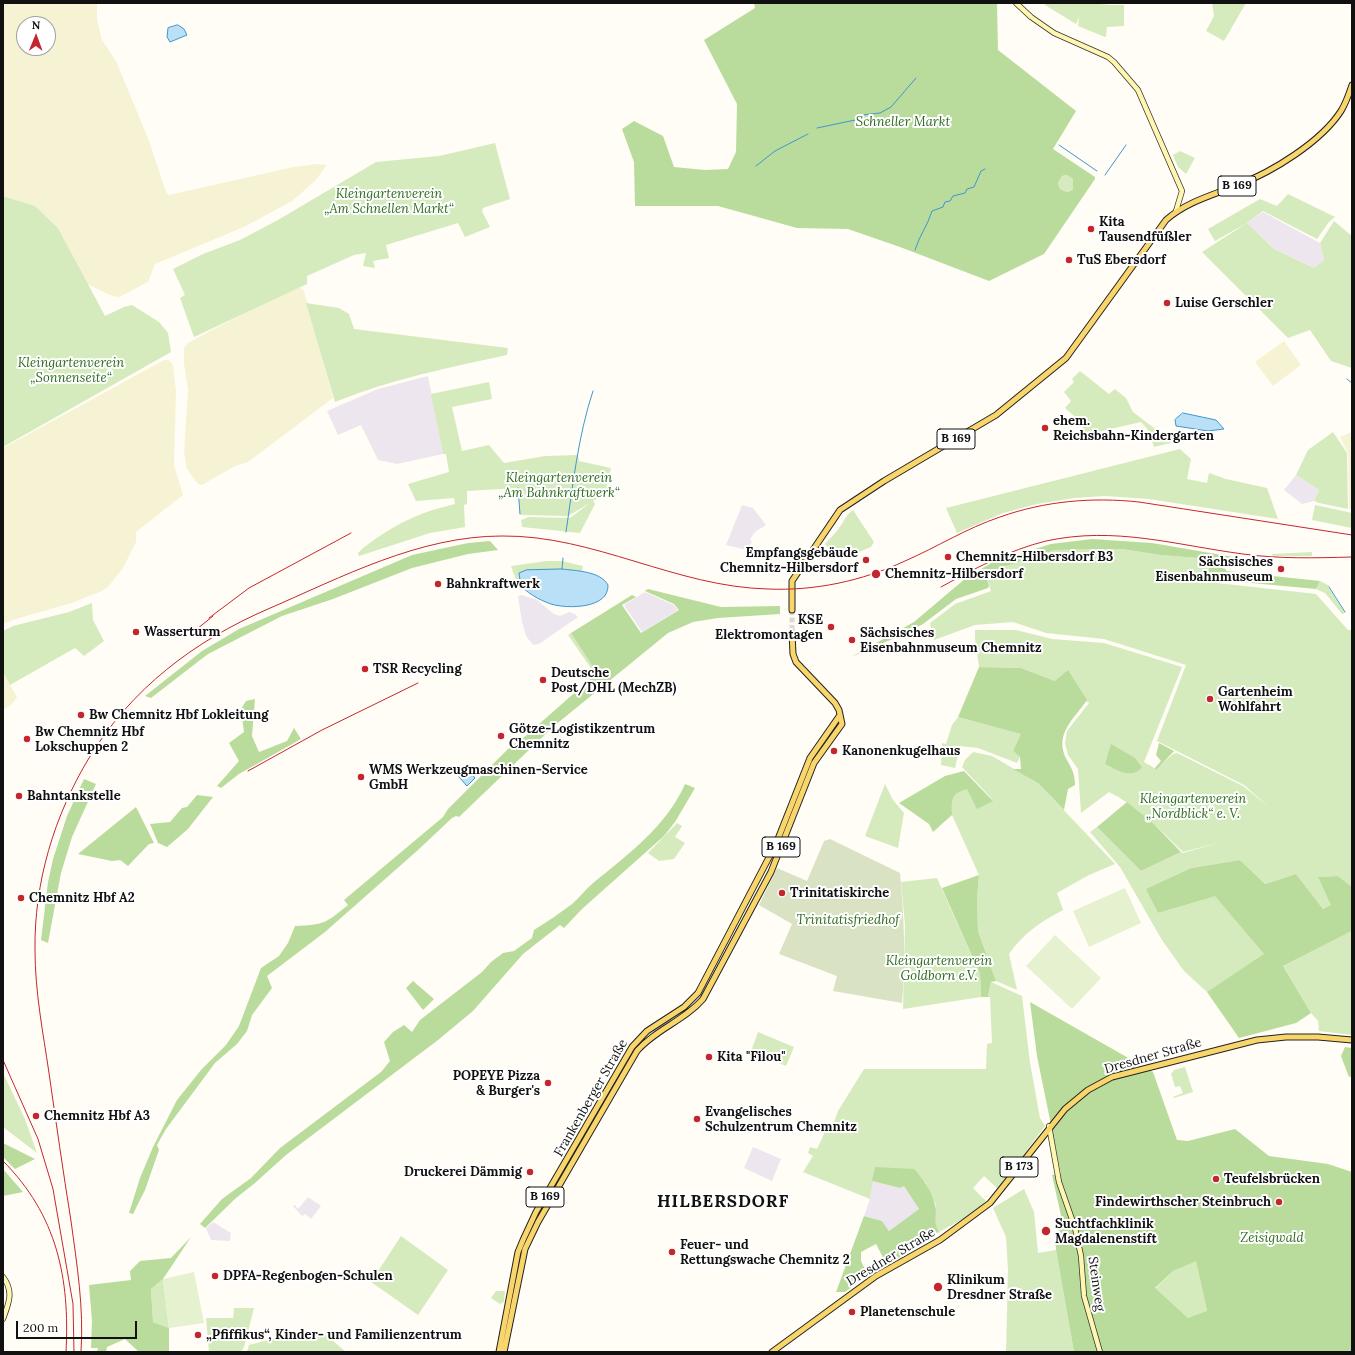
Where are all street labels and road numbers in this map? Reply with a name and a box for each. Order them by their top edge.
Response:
road number: B 169 [1218,176,1256,196]
road number: B 169 [937,429,975,449]
road number: B 169 [762,837,800,857]
street label: Dresdner Straße [1103,1035,1203,1077]
street label: Frankenberger Straße [551,1037,631,1159]
road number: B 173 [1000,1157,1038,1177]
road number: B 169 [526,1187,564,1207]
street label: Dresdner Straße [844,1224,938,1290]
street label: Steinweg [1084,1256,1108,1312]

